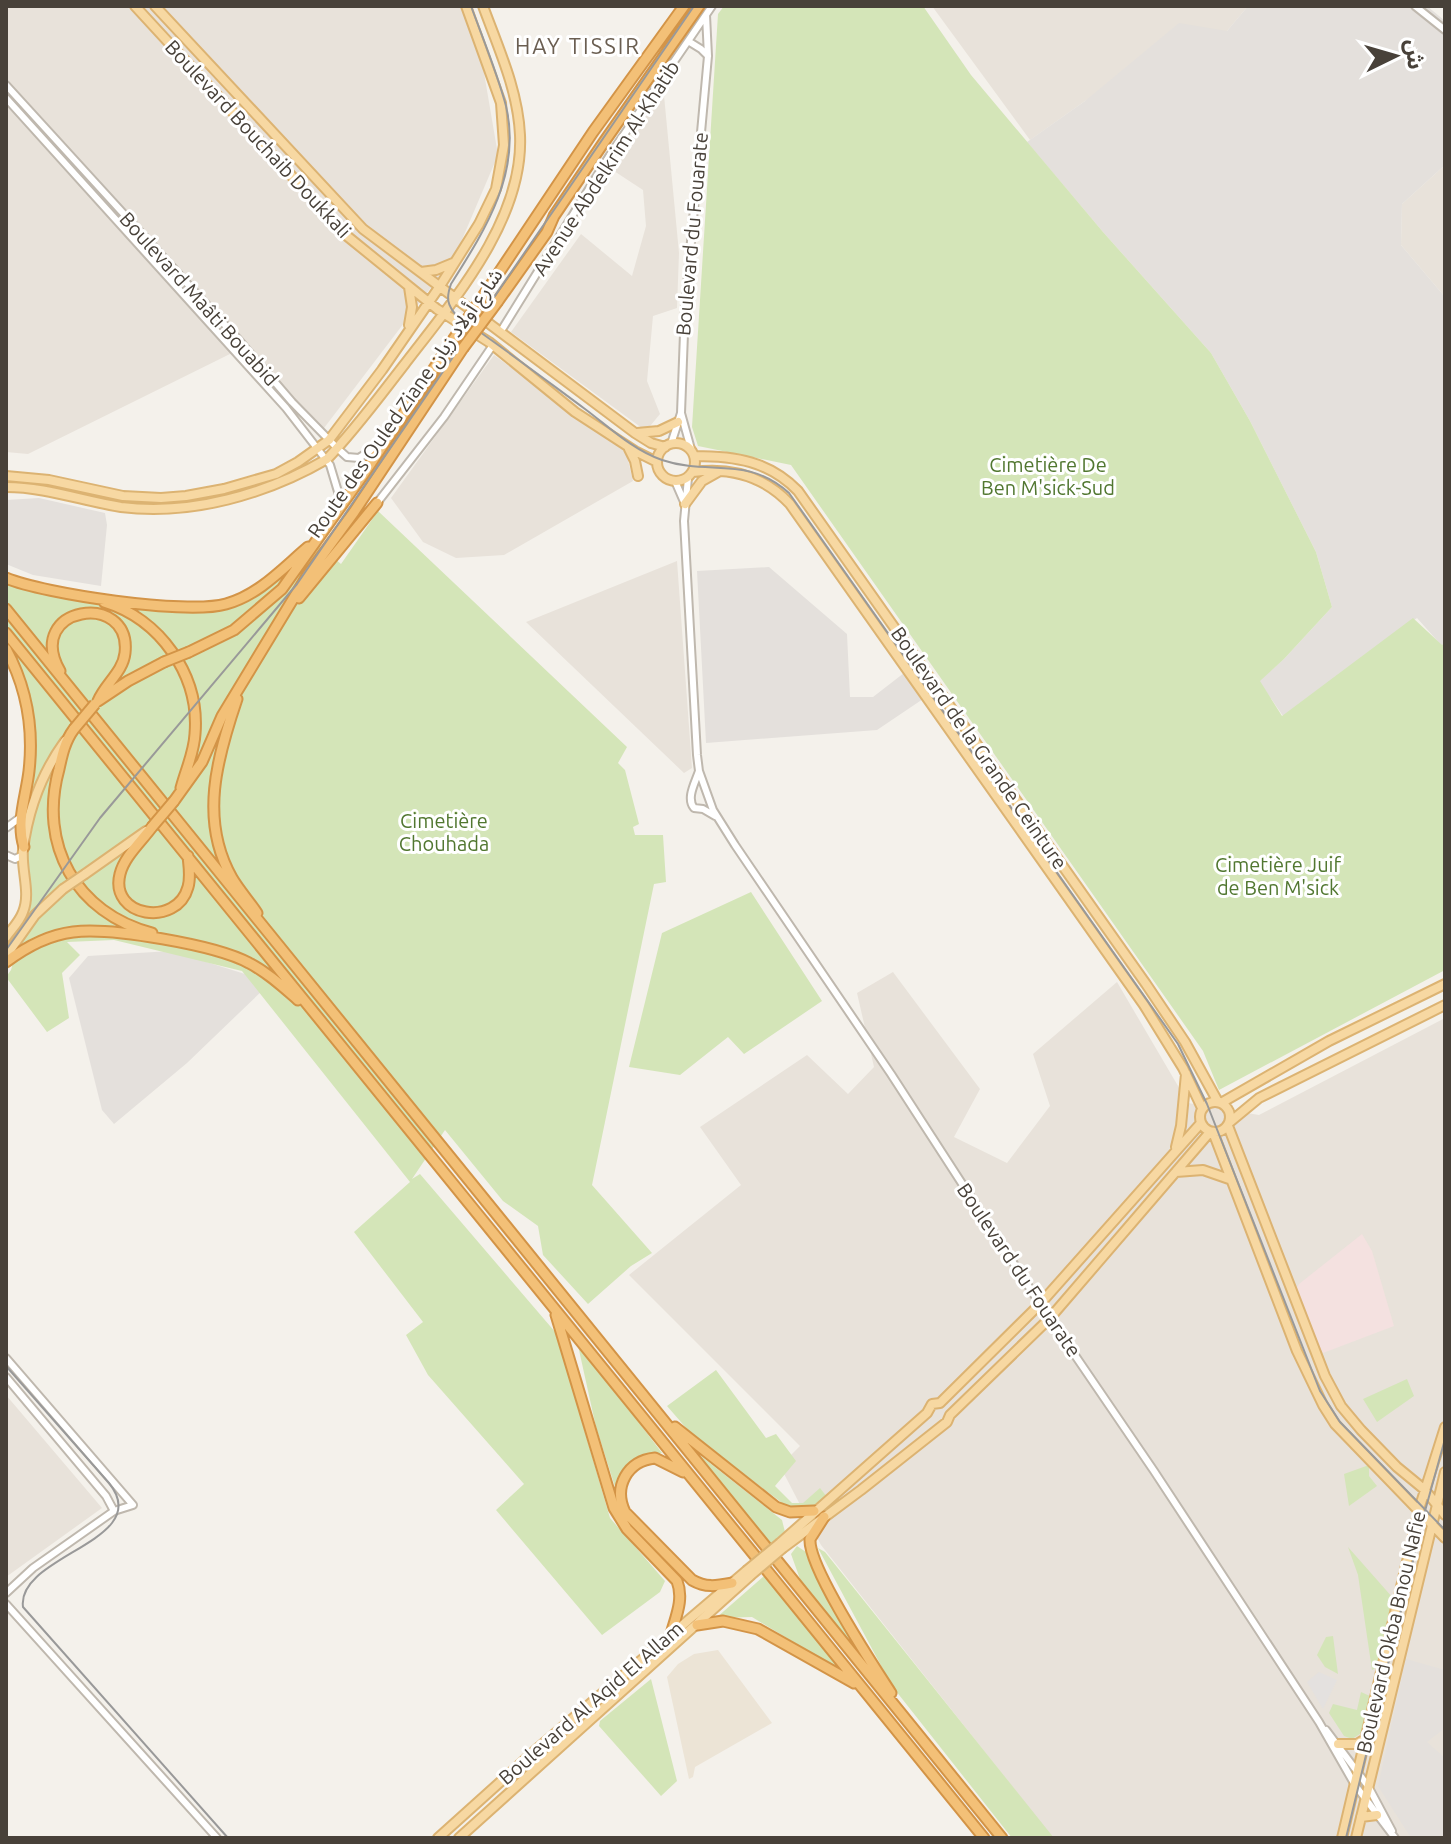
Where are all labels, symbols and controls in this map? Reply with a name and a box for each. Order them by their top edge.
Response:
north arrow [1355,16,1435,96]
district label: HAY TISSIR [515,33,641,58]
street label: Boulevard Bouchaib Doukkali [161,35,356,242]
text: ش [1401,38,1429,70]
street label: Avenue Abdelkrim Al-Khatib [527,56,684,279]
street label: Boulevard du Fouarate [671,131,712,337]
street label: Boulevard Maâti Bouabid [115,207,283,390]
street label: Route des Ouled Ziane شارع أولاد زيان [302,264,510,544]
park label: Cimetière De Ben M'sick-Sud [981,453,1115,499]
street label: Boulevard de la Grande Ceinture [887,622,1072,873]
park label: Cimetière Chouhada [399,809,489,855]
park label: Cimetière Juif de Ben M'sick [1215,853,1341,899]
street label: Boulevard du Fouarate [953,1179,1086,1361]
street label: Boulevard Okba Bnou Nafie [1351,1508,1430,1755]
street label: Boulevard Al Aqid El Allam [494,1616,688,1789]

